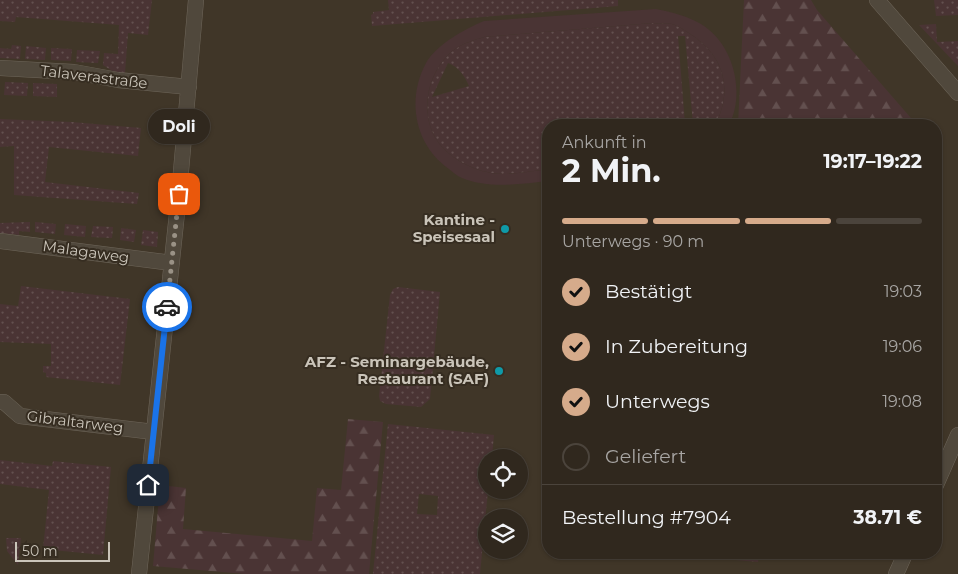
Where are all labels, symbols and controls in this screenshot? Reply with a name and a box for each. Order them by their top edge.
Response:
street label: Talaverastraße [39,61,149,92]
callout: Doli [148,109,210,144]
text: Doli [162,117,196,136]
text: Ankunft in [562,133,647,152]
text: 19:17–19:22 [823,150,922,173]
text: 2 Min. [562,151,661,190]
pin [158,173,200,215]
icon: bag [165,180,193,208]
place label: Kantine - Speisesaal [413,210,495,246]
marker: Kantine - Speisesaal [499,223,511,235]
text: Unterwegs · 90 m [562,232,704,251]
street label: Malagaweg [42,236,131,267]
icon: check [562,278,590,306]
text: Bestätigt [605,280,692,303]
courier [142,282,192,332]
text: 19:03 [884,282,922,301]
icon: car [153,293,181,321]
icon: check [562,333,590,361]
text: In Zubereitung [605,335,748,358]
text: 19:06 [883,337,922,356]
place label: AFZ - Seminargebäude, Restaurant (SAF) [304,352,489,388]
marker: AFZ - Seminargebäude, Restaurant (SAF) [493,365,505,377]
icon: check [562,388,590,416]
text: Unterwegs [605,390,710,413]
text: 19:08 [882,392,922,411]
street label: Gibraltarweg [26,406,124,437]
text: Geliefert [605,445,686,468]
map controls [478,449,528,559]
button: locate [478,449,528,499]
pin [127,464,169,506]
icon: home [134,471,162,499]
text: Bestellung #7904 [562,506,731,529]
text: 38.71 € [853,506,922,529]
button: layers [478,509,528,559]
scale bar [15,539,110,562]
text: 50 m [22,542,58,560]

